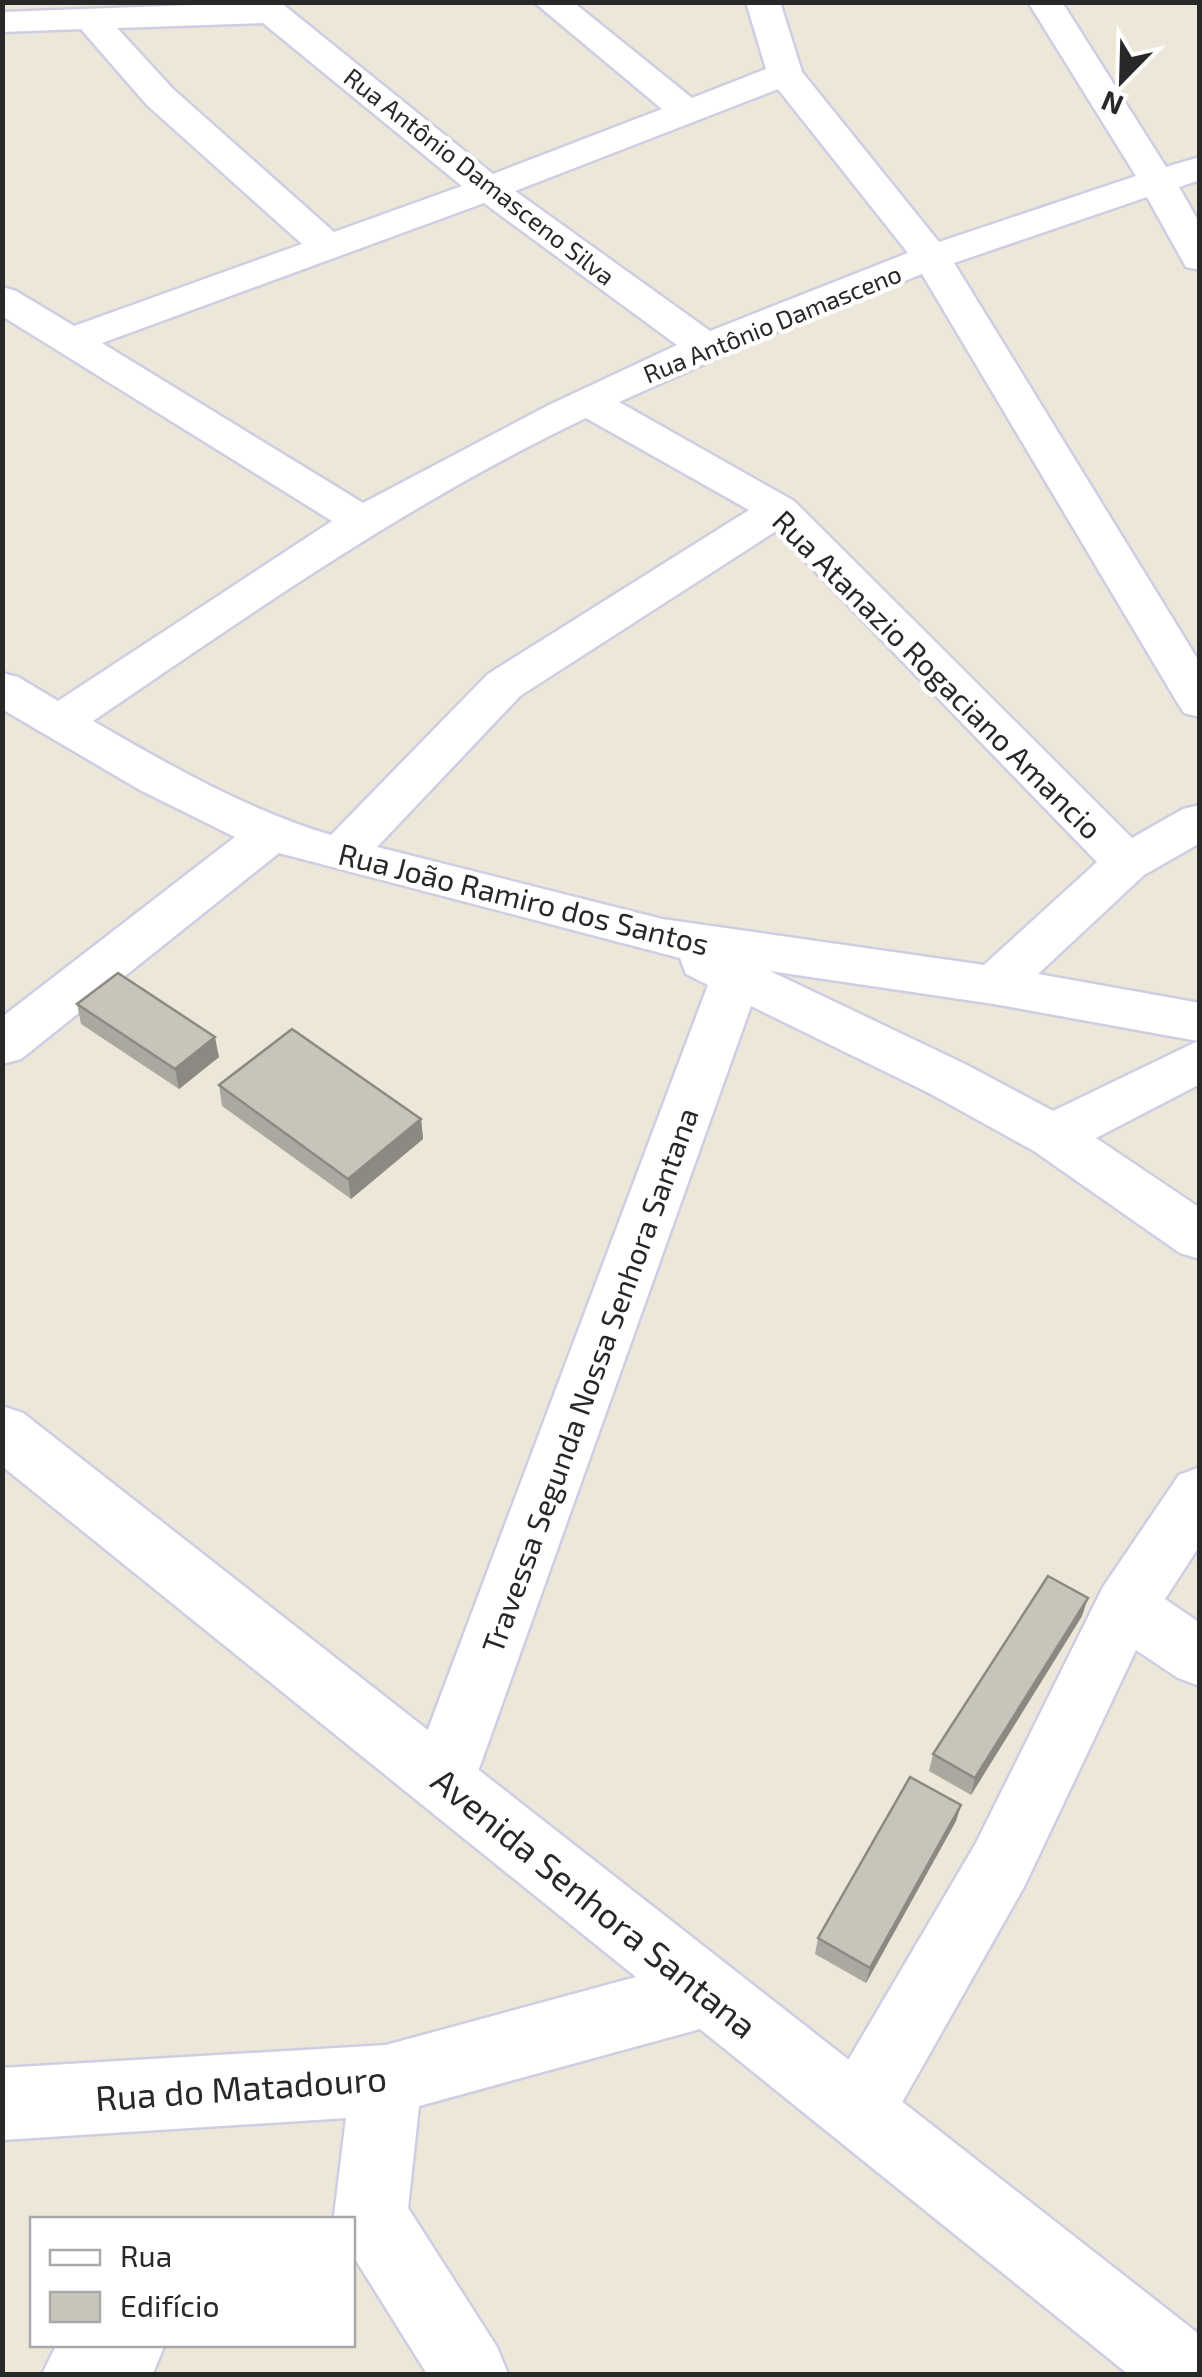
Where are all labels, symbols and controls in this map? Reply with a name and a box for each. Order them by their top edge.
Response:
north arrow [1072,30,1172,130]
street label: Rua Antônio Damasceno Silva [339,61,621,291]
text: N [1096,84,1128,124]
street label: Rua Antônio Damasceno [639,257,905,389]
street label: Rua Atanazio Rogaciano Amancio [766,502,1110,846]
street label: Rua João Ramiro dos Santos [335,835,713,961]
street label: Travessa Segunda Nossa Senhora Santana [473,1102,705,1658]
street label: Avenida Senhora Santana [424,1758,766,2046]
street label: Rua do Matadouro [94,2056,388,2118]
legend [30,2217,355,2347]
text: Rua [120,2237,172,2273]
text: Edifício [120,2287,219,2323]

